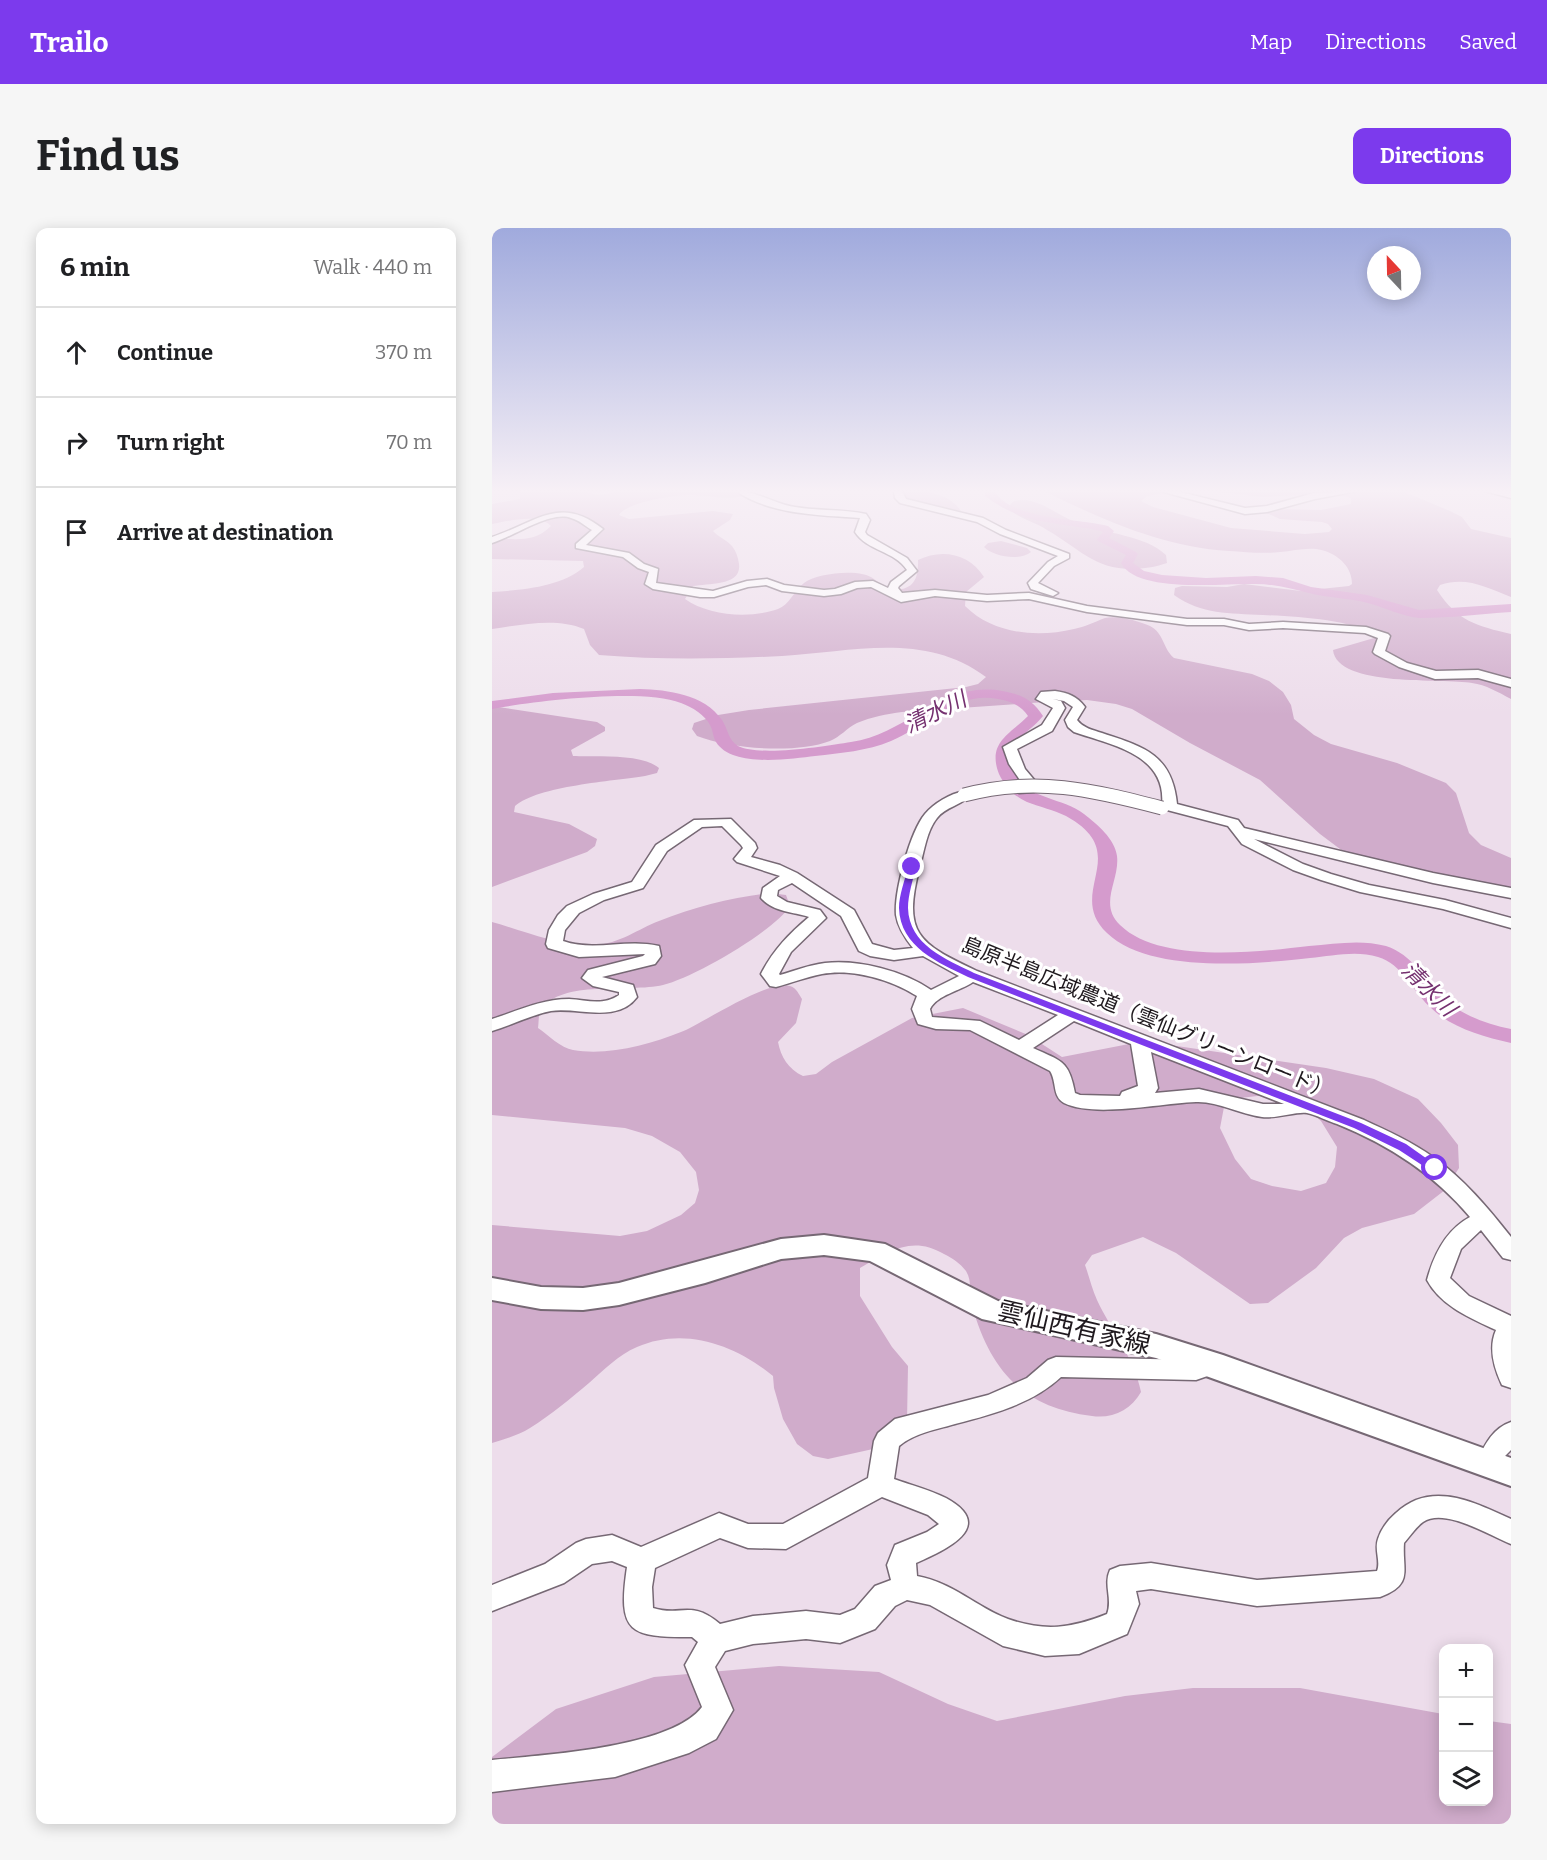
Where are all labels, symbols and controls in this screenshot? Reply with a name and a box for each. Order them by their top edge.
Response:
text: Trailo [30,26,109,59]
text: Map [1250,29,1292,55]
text: Directions [1325,29,1426,55]
text: Saved [1459,29,1517,55]
button: Directions [1353,128,1511,184]
text: Find us [36,131,180,181]
north arrow [1367,246,1421,300]
text: 6 min [60,252,130,283]
text: Walk · 440 m [314,255,432,279]
icon: ahead [60,336,93,369]
text: Continue [117,339,213,366]
text: 370 m [375,340,432,364]
icon: right [60,426,93,459]
text: Turn right [117,429,225,456]
text: 70 m [386,430,432,454]
icon: arrive [60,516,93,549]
text: Arrive at destination [117,519,333,546]
water label: 清水川 [899,685,972,739]
route end [898,853,924,879]
street label: 島原半島広域農道（雲仙グリーンロード） [958,931,1336,1105]
water label: 清水川 [1396,956,1463,1023]
route start [1421,1154,1447,1180]
street label: 雲仙西有家線 [995,1295,1153,1361]
map controls [1439,1644,1493,1806]
button: + [1439,1644,1493,1698]
button: − [1439,1698,1493,1752]
button: layers [1439,1752,1493,1806]

